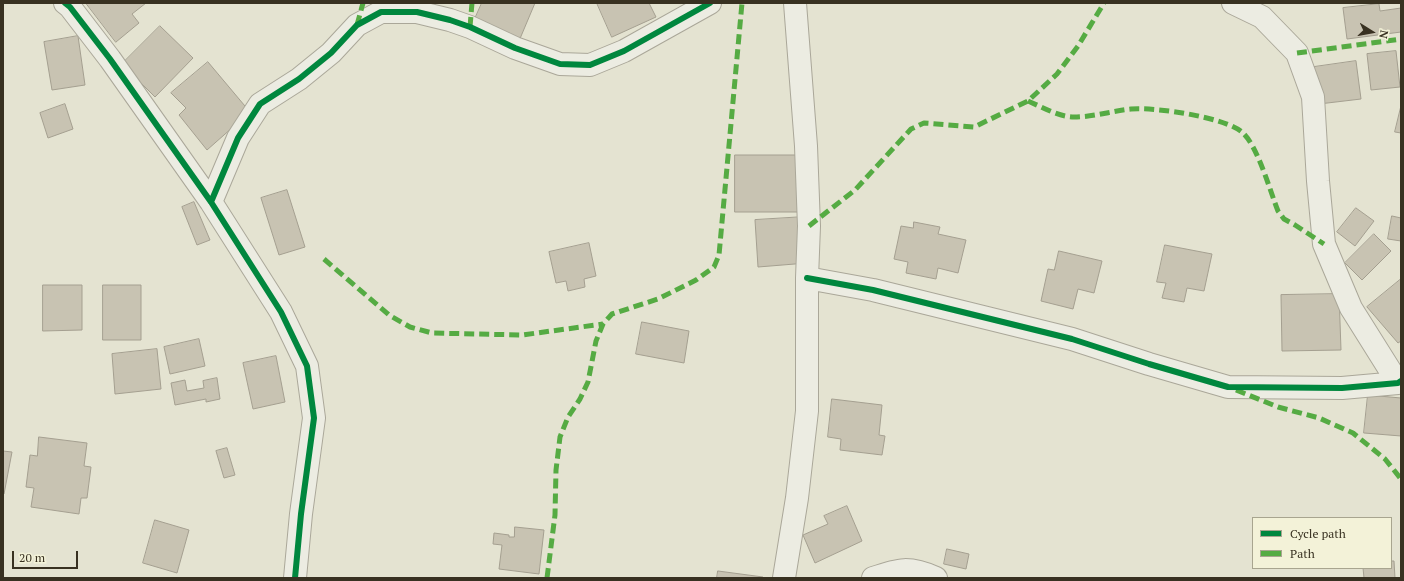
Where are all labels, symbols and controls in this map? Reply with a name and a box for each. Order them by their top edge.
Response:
north arrow [1352,12,1392,52]
text: N [1376,29,1391,40]
legend [1252,517,1392,569]
text: Cycle path [1290,526,1346,541]
scale bar [14,543,80,569]
text: Path [1290,546,1315,561]
text: 20 m [19,550,45,565]

